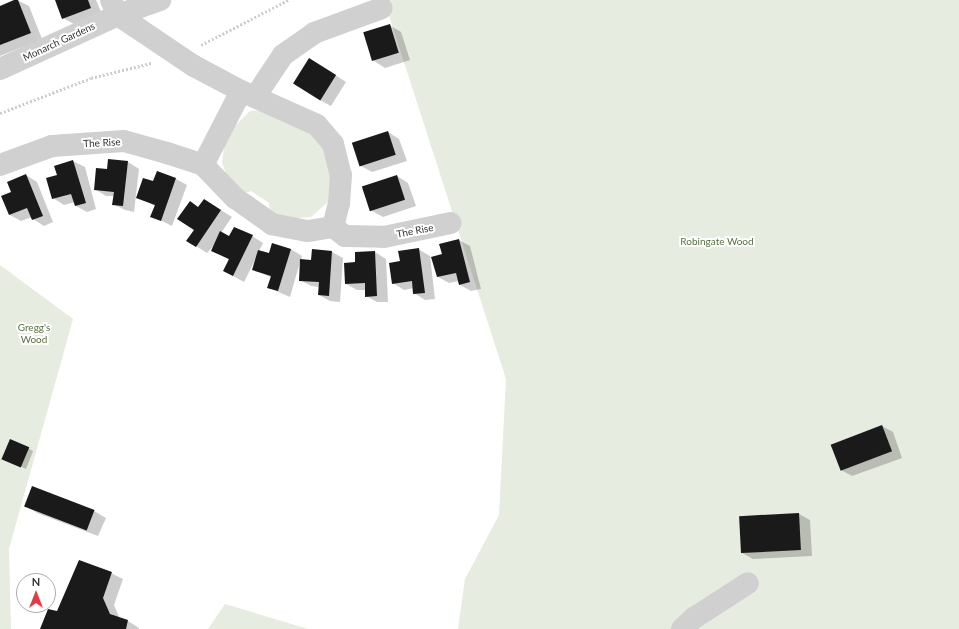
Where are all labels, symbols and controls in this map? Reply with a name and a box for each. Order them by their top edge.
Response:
street label: Monarch Gardens [21,20,97,64]
street label: The Rise [83,136,121,150]
street label: The Rise [395,222,435,240]
park label: Robingate Wood [680,236,754,248]
park label: Gregg's Wood [18,321,50,344]
north arrow [16,573,56,613]
text: N [32,575,40,588]

